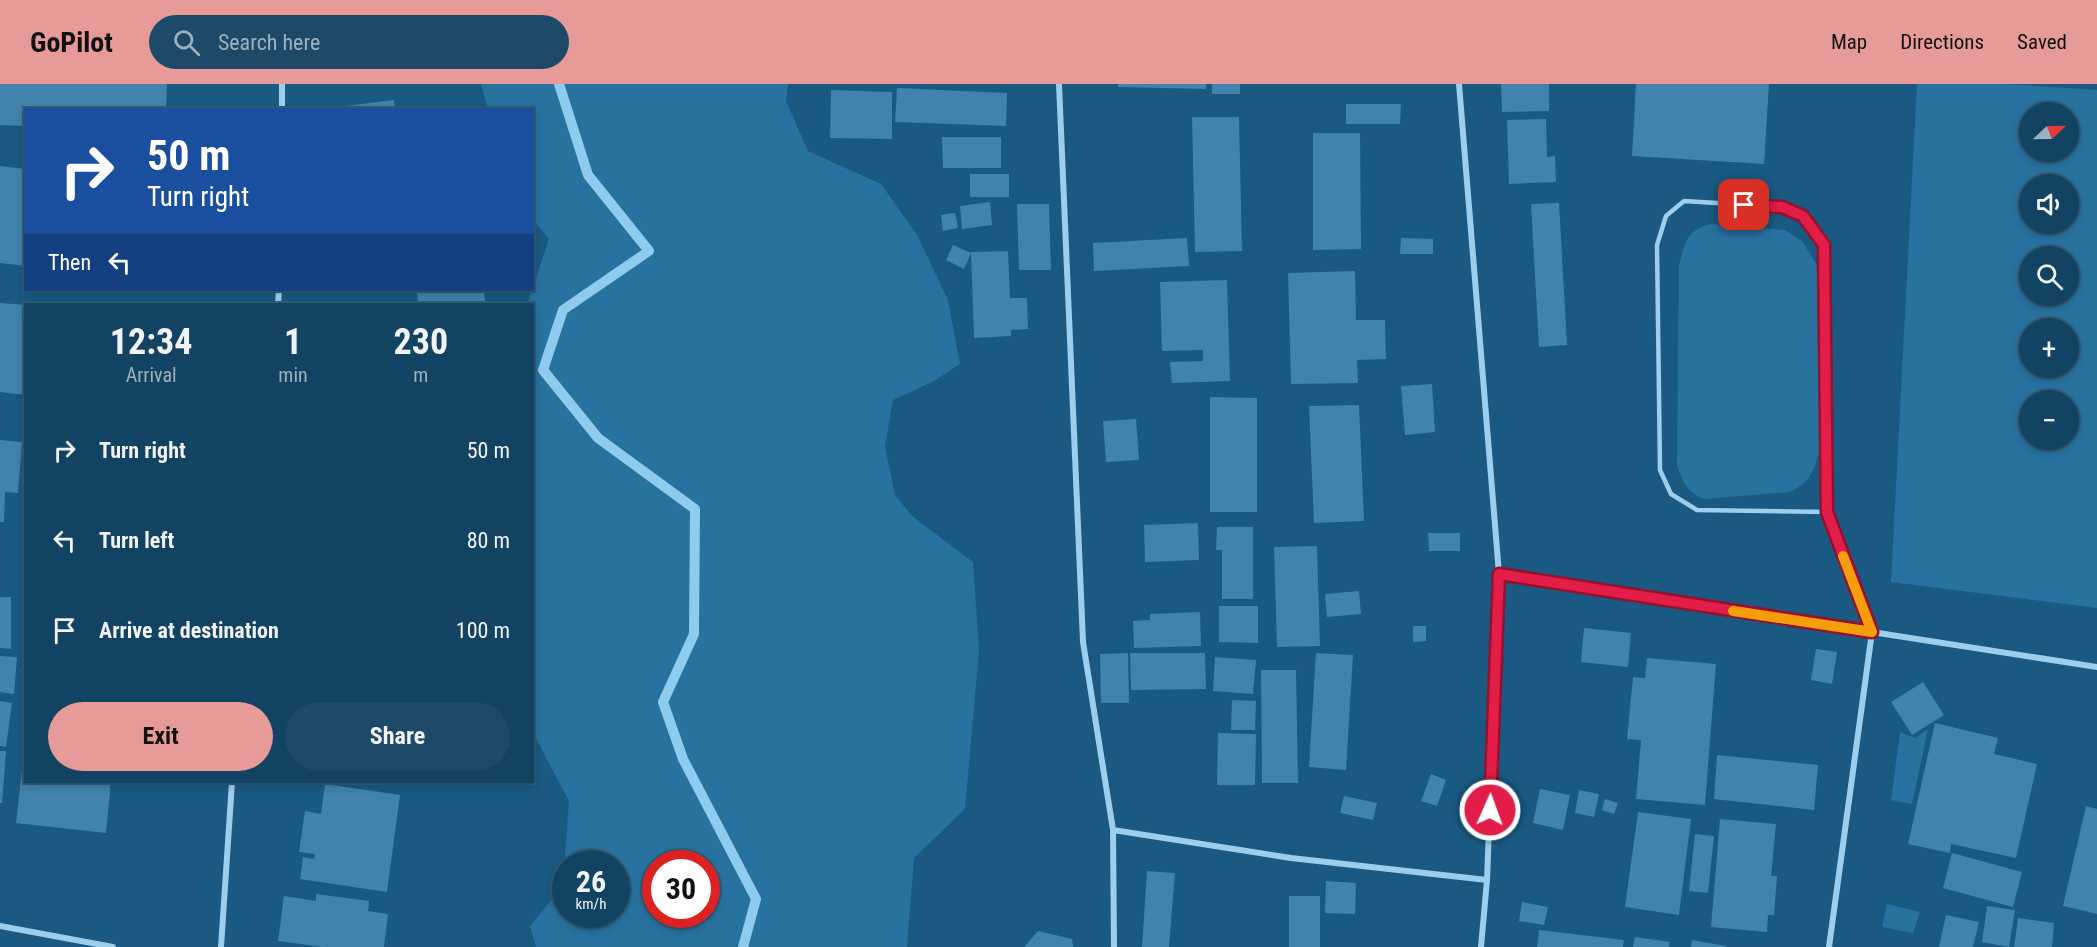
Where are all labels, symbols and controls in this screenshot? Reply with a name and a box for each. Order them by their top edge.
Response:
search box [149,15,569,69]
text: GoPilot [30,26,113,59]
icon: search [170,26,203,59]
text: Search here [218,30,320,55]
text: Map [1831,30,1867,54]
text: Directions [1900,30,1984,54]
text: Saved [2017,30,2067,54]
north arrow [2019,102,2079,162]
map controls [2019,102,2079,450]
text: 50 m [147,131,230,180]
icon: right [48,132,126,210]
button: sound [2019,174,2079,234]
pin [1718,179,1769,230]
text: Turn right [147,181,249,213]
icon: arrive [1727,188,1760,221]
icon: left [103,246,136,279]
button: search [2019,246,2079,306]
text: Then [48,250,91,275]
button: + [2019,318,2079,378]
text: 12:34 [110,321,192,363]
text: 1 [284,321,302,363]
text: 230 [394,321,448,363]
text: Arrival [126,363,177,387]
text: min [278,363,308,387]
text: m [413,363,428,387]
button: − [2019,390,2079,450]
icon: right [48,434,81,467]
text: Turn right [99,438,186,463]
text: 50 m [467,438,510,463]
icon: left [48,524,81,557]
text: Turn left [99,528,174,553]
text: 80 m [467,528,510,553]
icon: arrive [48,614,81,647]
text: Arrive at destination [99,618,279,643]
text: 100 m [456,618,510,643]
button: Exit [48,702,273,771]
button: Share [285,702,510,771]
position arrow [1458,778,1522,842]
speed limit sign: 30 [642,850,720,928]
text: 26 [576,864,606,899]
text: km/h [576,895,606,913]

